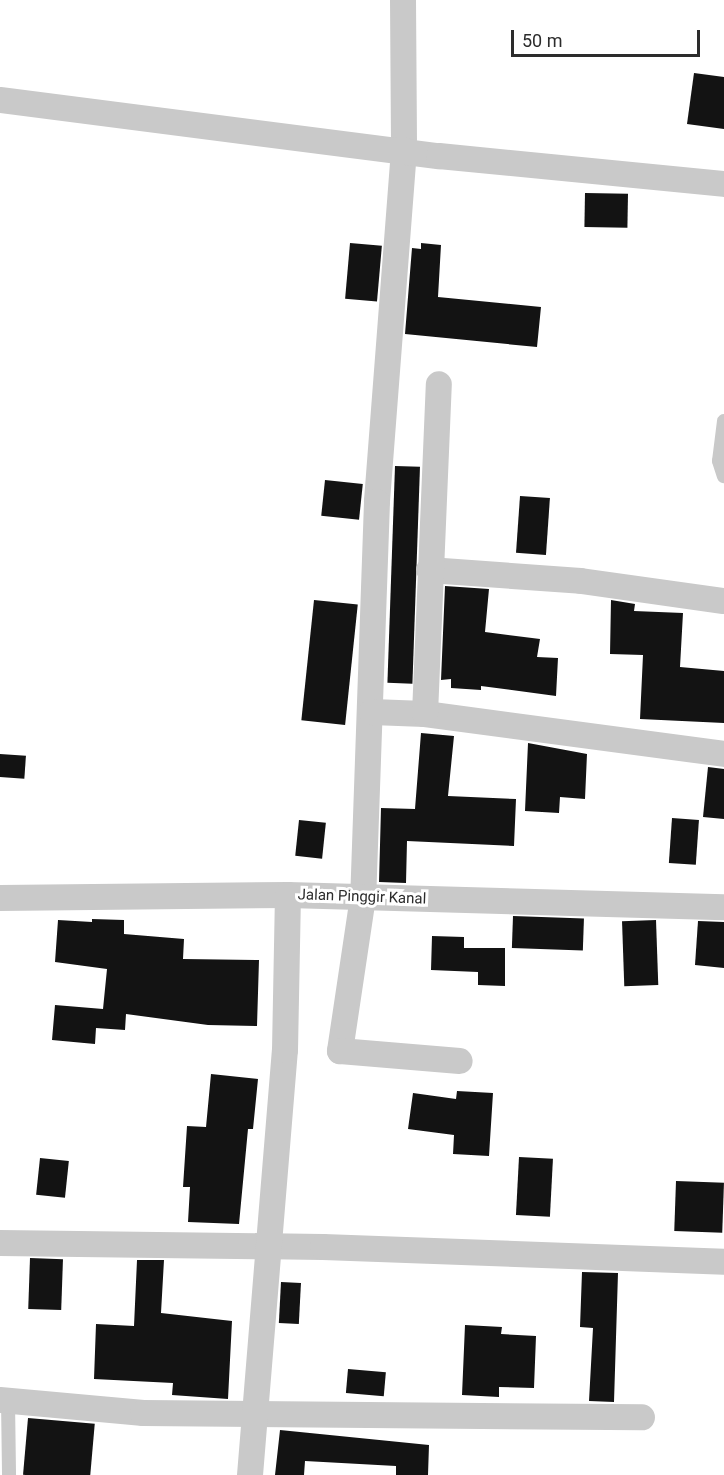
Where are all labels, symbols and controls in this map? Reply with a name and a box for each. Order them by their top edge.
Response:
scale bar [514,18,703,56]
text: 50 m [522,30,562,51]
street label: Jalan Pinggir Kanal [297,886,427,908]

